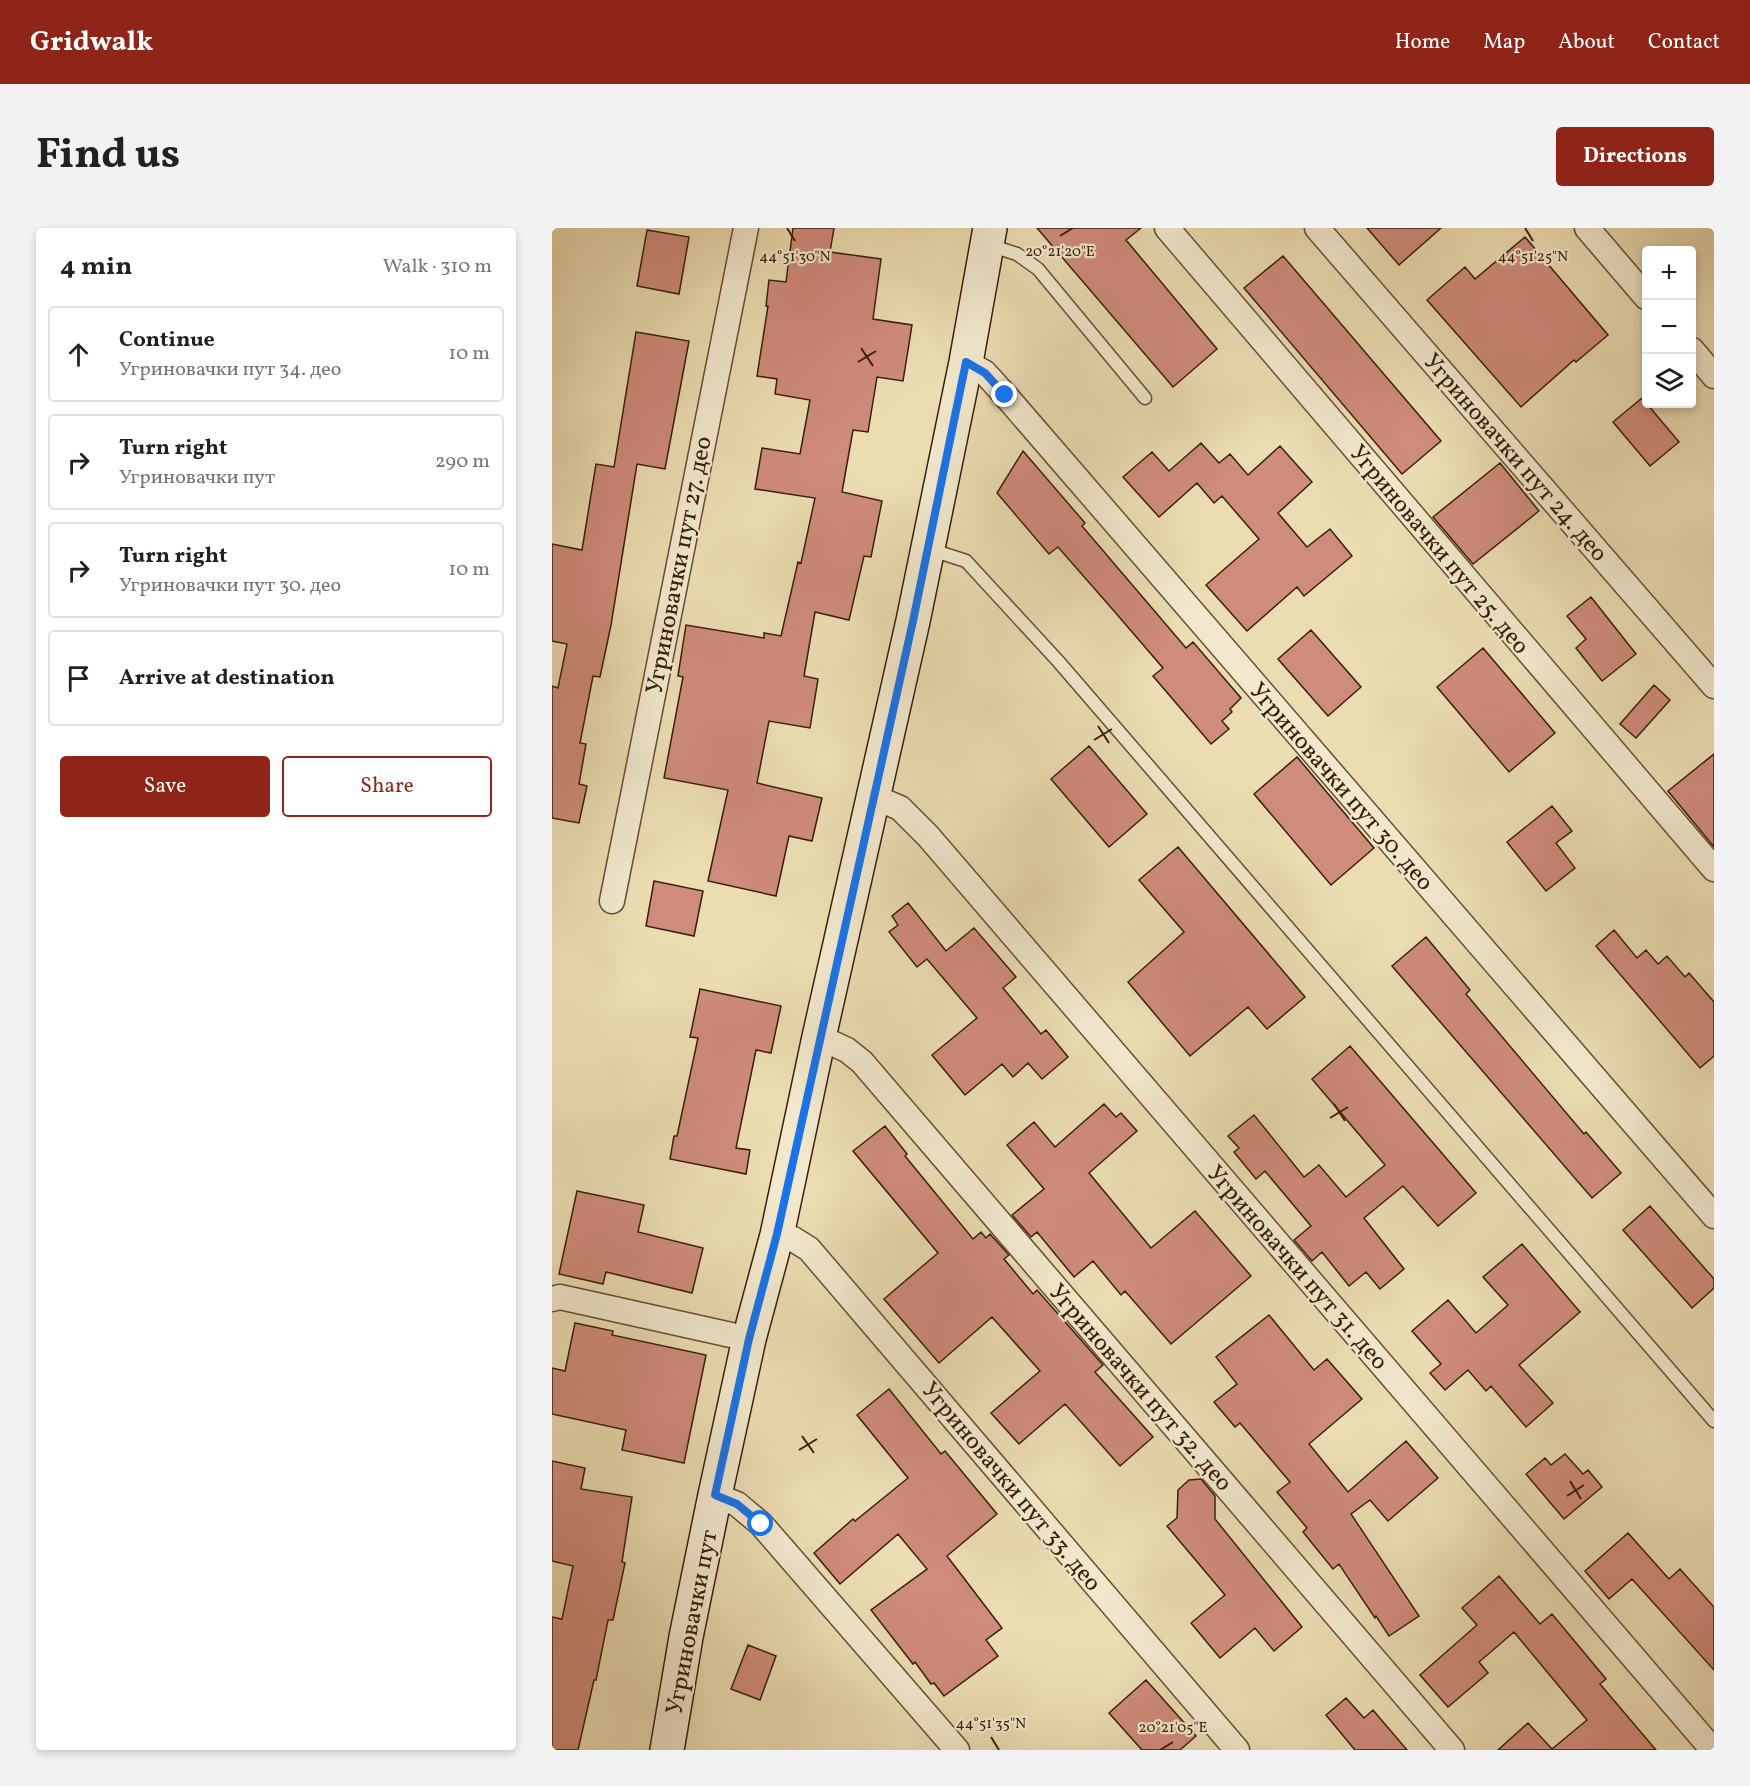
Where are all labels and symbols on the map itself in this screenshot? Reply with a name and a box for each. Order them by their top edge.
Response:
text: 20°21'20"E [1025,242,1095,263]
text: 44°51'30"N [759,247,831,268]
text: 44°51'25"N [1498,247,1568,268]
street label: Угриновачки пут 24. део [1414,346,1615,570]
route end [991,381,1017,407]
street label: Угриновачки пут 27. део [638,434,722,697]
street label: Угриновачки пут 25. део [1340,438,1537,663]
street label: Угриновачки пут 30. део [1240,676,1441,899]
street label: Угриновачки пут 31. део [1198,1158,1395,1378]
street label: Угриновачки пут 32. део [1040,1277,1239,1500]
street label: Угриновачки пут 33. део [912,1375,1109,1600]
route start [747,1510,773,1536]
street label: Угриновачки пут [658,1527,728,1718]
text: 44°51'35"N [956,1714,1026,1735]
text: 20°21'05"E [1139,1718,1207,1739]

